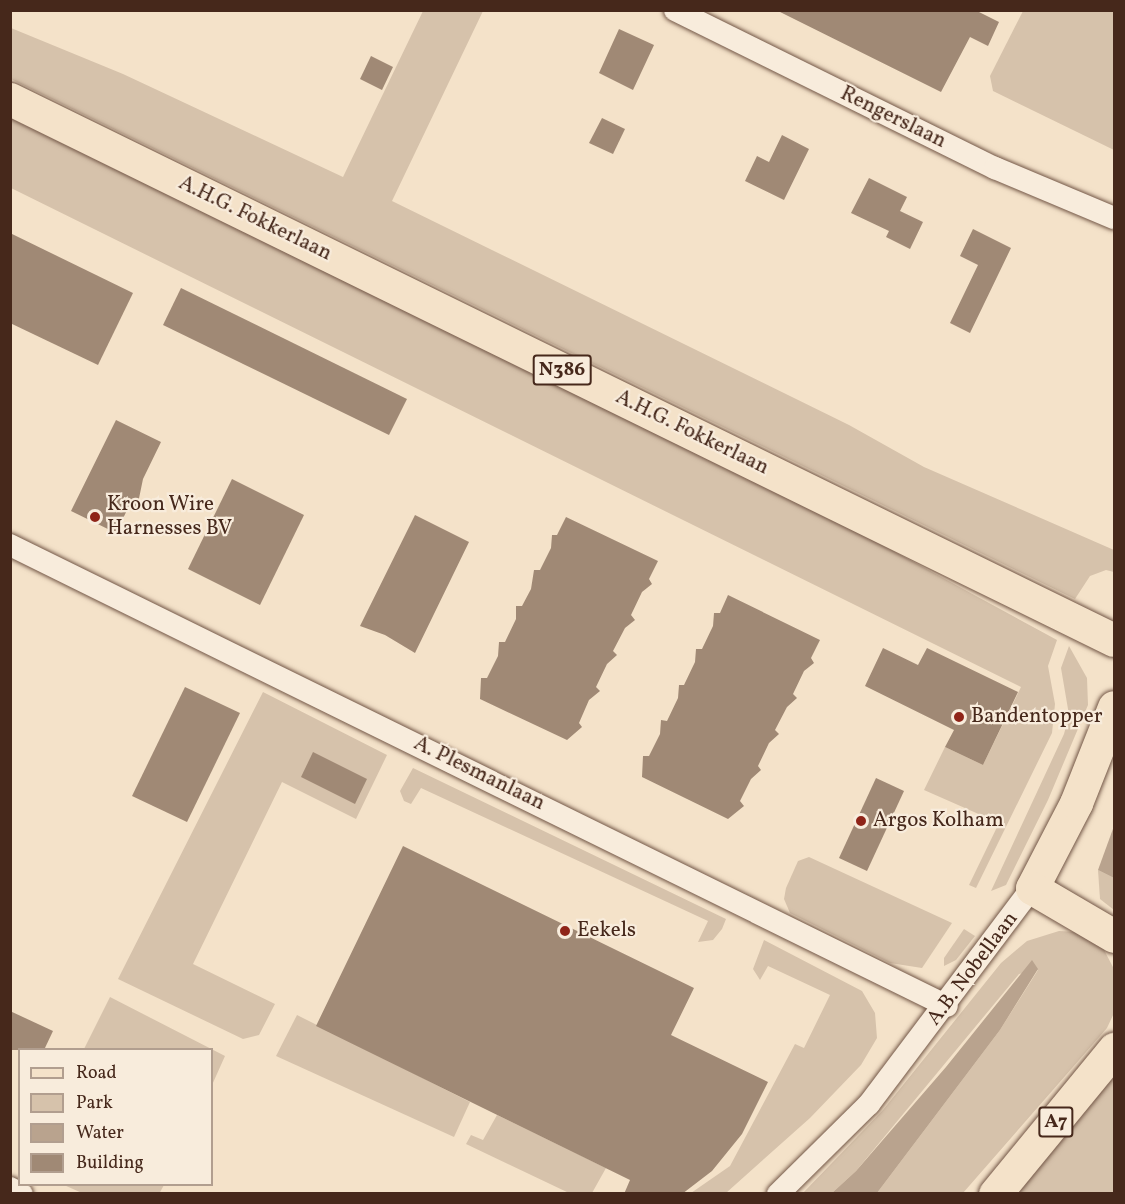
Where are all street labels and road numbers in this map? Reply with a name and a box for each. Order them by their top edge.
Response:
street label: Rengerslaan [836,82,950,154]
street label: A.H.G. Fokkerlaan [174,171,336,267]
road number: N386 [532,353,592,387]
street label: A.H.G. Fokkerlaan [611,385,773,481]
street label: A. Plesmanlaan [409,731,549,817]
street label: A.B. Nobellaan [922,907,1024,1031]
road number: A7 [1038,1105,1074,1139]

